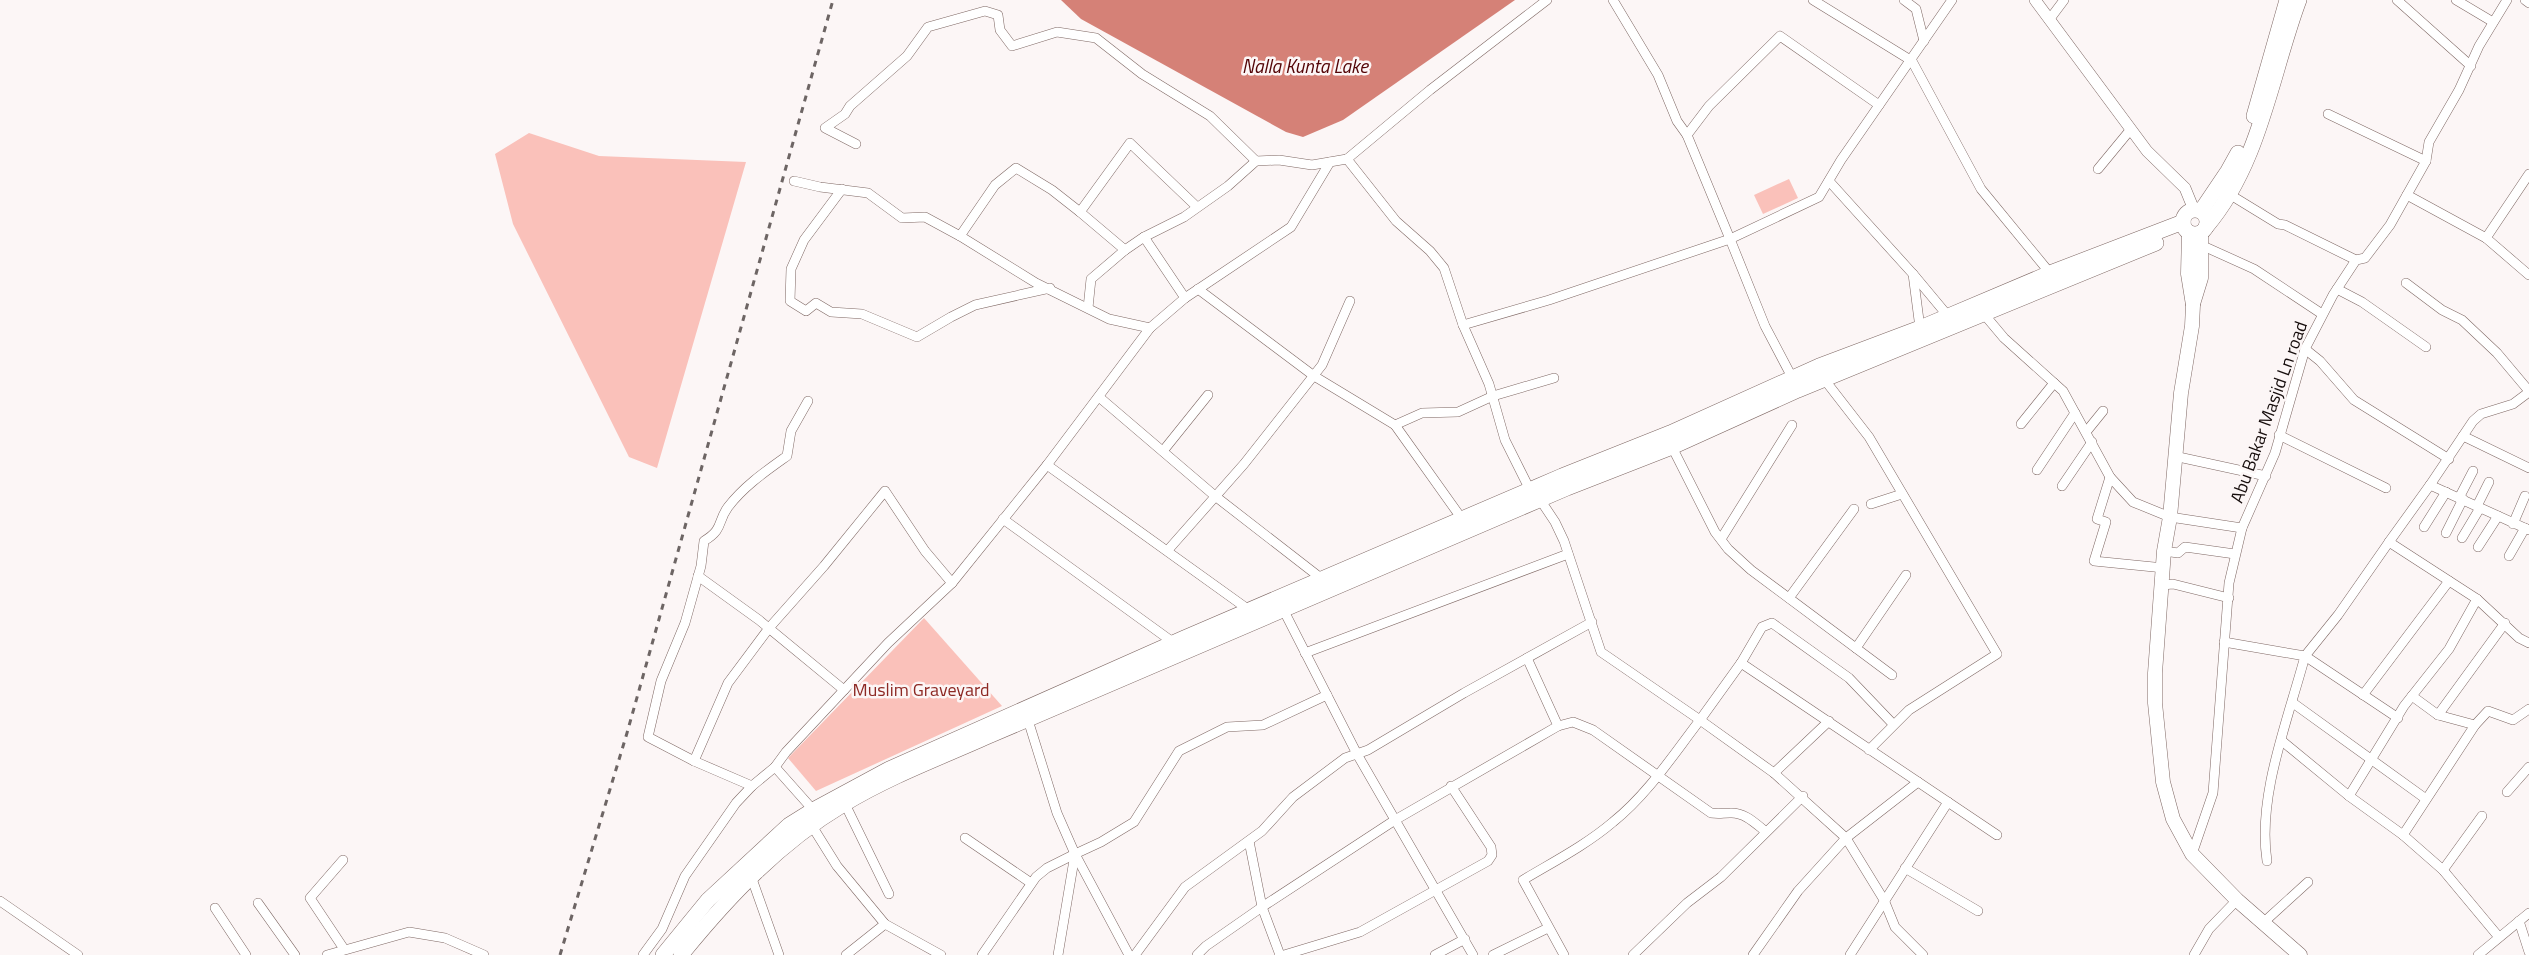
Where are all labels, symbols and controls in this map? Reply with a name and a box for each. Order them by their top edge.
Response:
water label: Nalla Kunta Lake [1242,51,1369,80]
street label: Abu Bakar Masjid Ln road [2223,317,2314,507]
park label: Muslim Graveyard [853,676,989,703]

